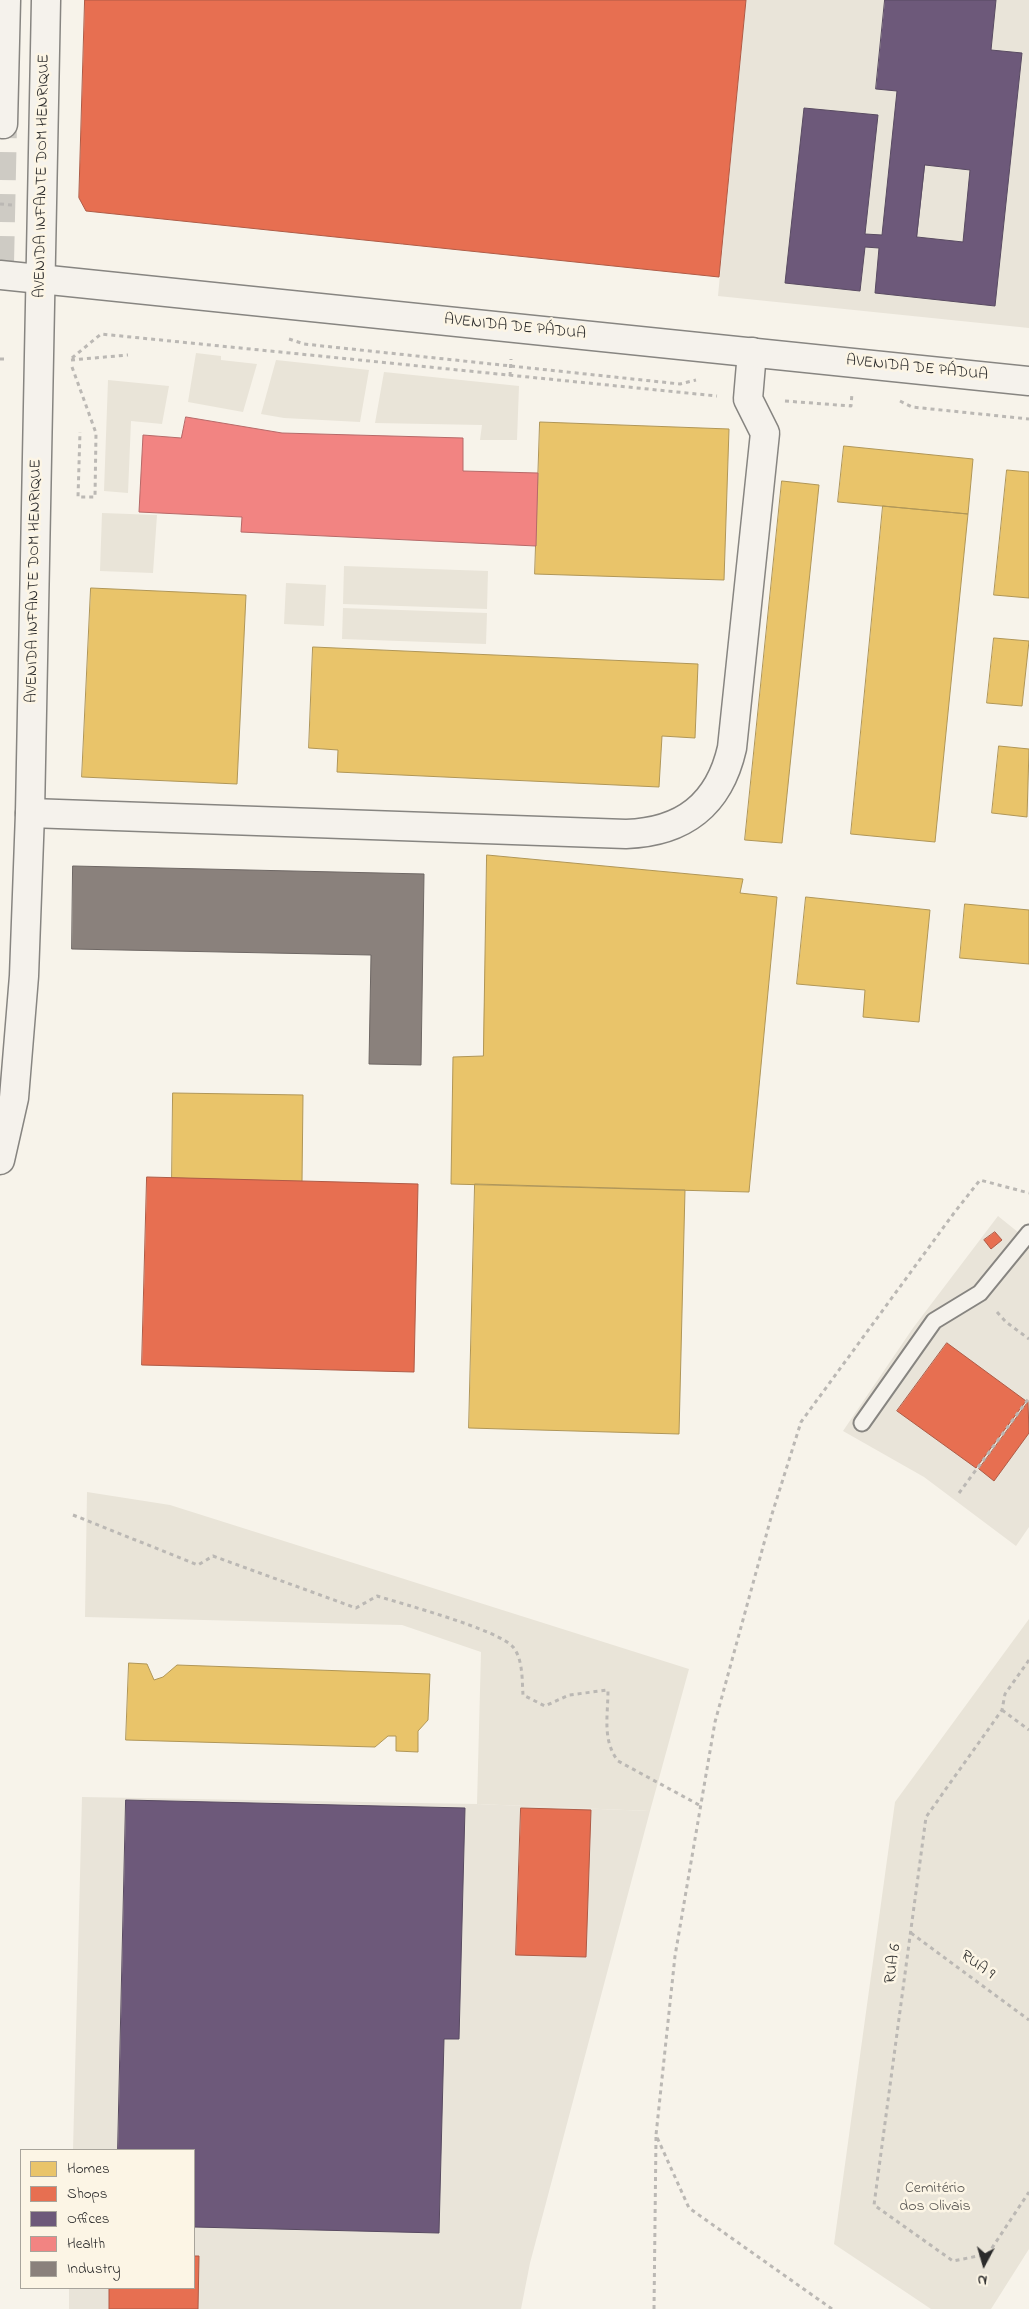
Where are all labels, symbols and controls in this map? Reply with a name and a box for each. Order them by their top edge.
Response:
street label: AVENIDA INFANTE DOM HENRIQUE [31,54,55,298]
street label: AVENIDA DE PÁDUA [443,311,587,345]
street label: AVENIDA DE PÁDUA [845,352,989,386]
street label: AVENIDA INFANTE DOM HENRIQUE [23,459,47,703]
street label: RUA 6 [882,1943,906,1985]
street label: RUA 9 [956,1947,998,1985]
legend [20,2149,195,2289]
text: Homes [67,2158,110,2180]
park label: Cemitério dos Olivais [899,2179,971,2217]
text: Shops [67,2183,107,2205]
text: Offices [67,2208,109,2230]
text: Health [67,2233,105,2255]
north arrow [959,2239,1009,2289]
text: Industry [67,2258,121,2280]
text: N [977,2268,988,2290]

